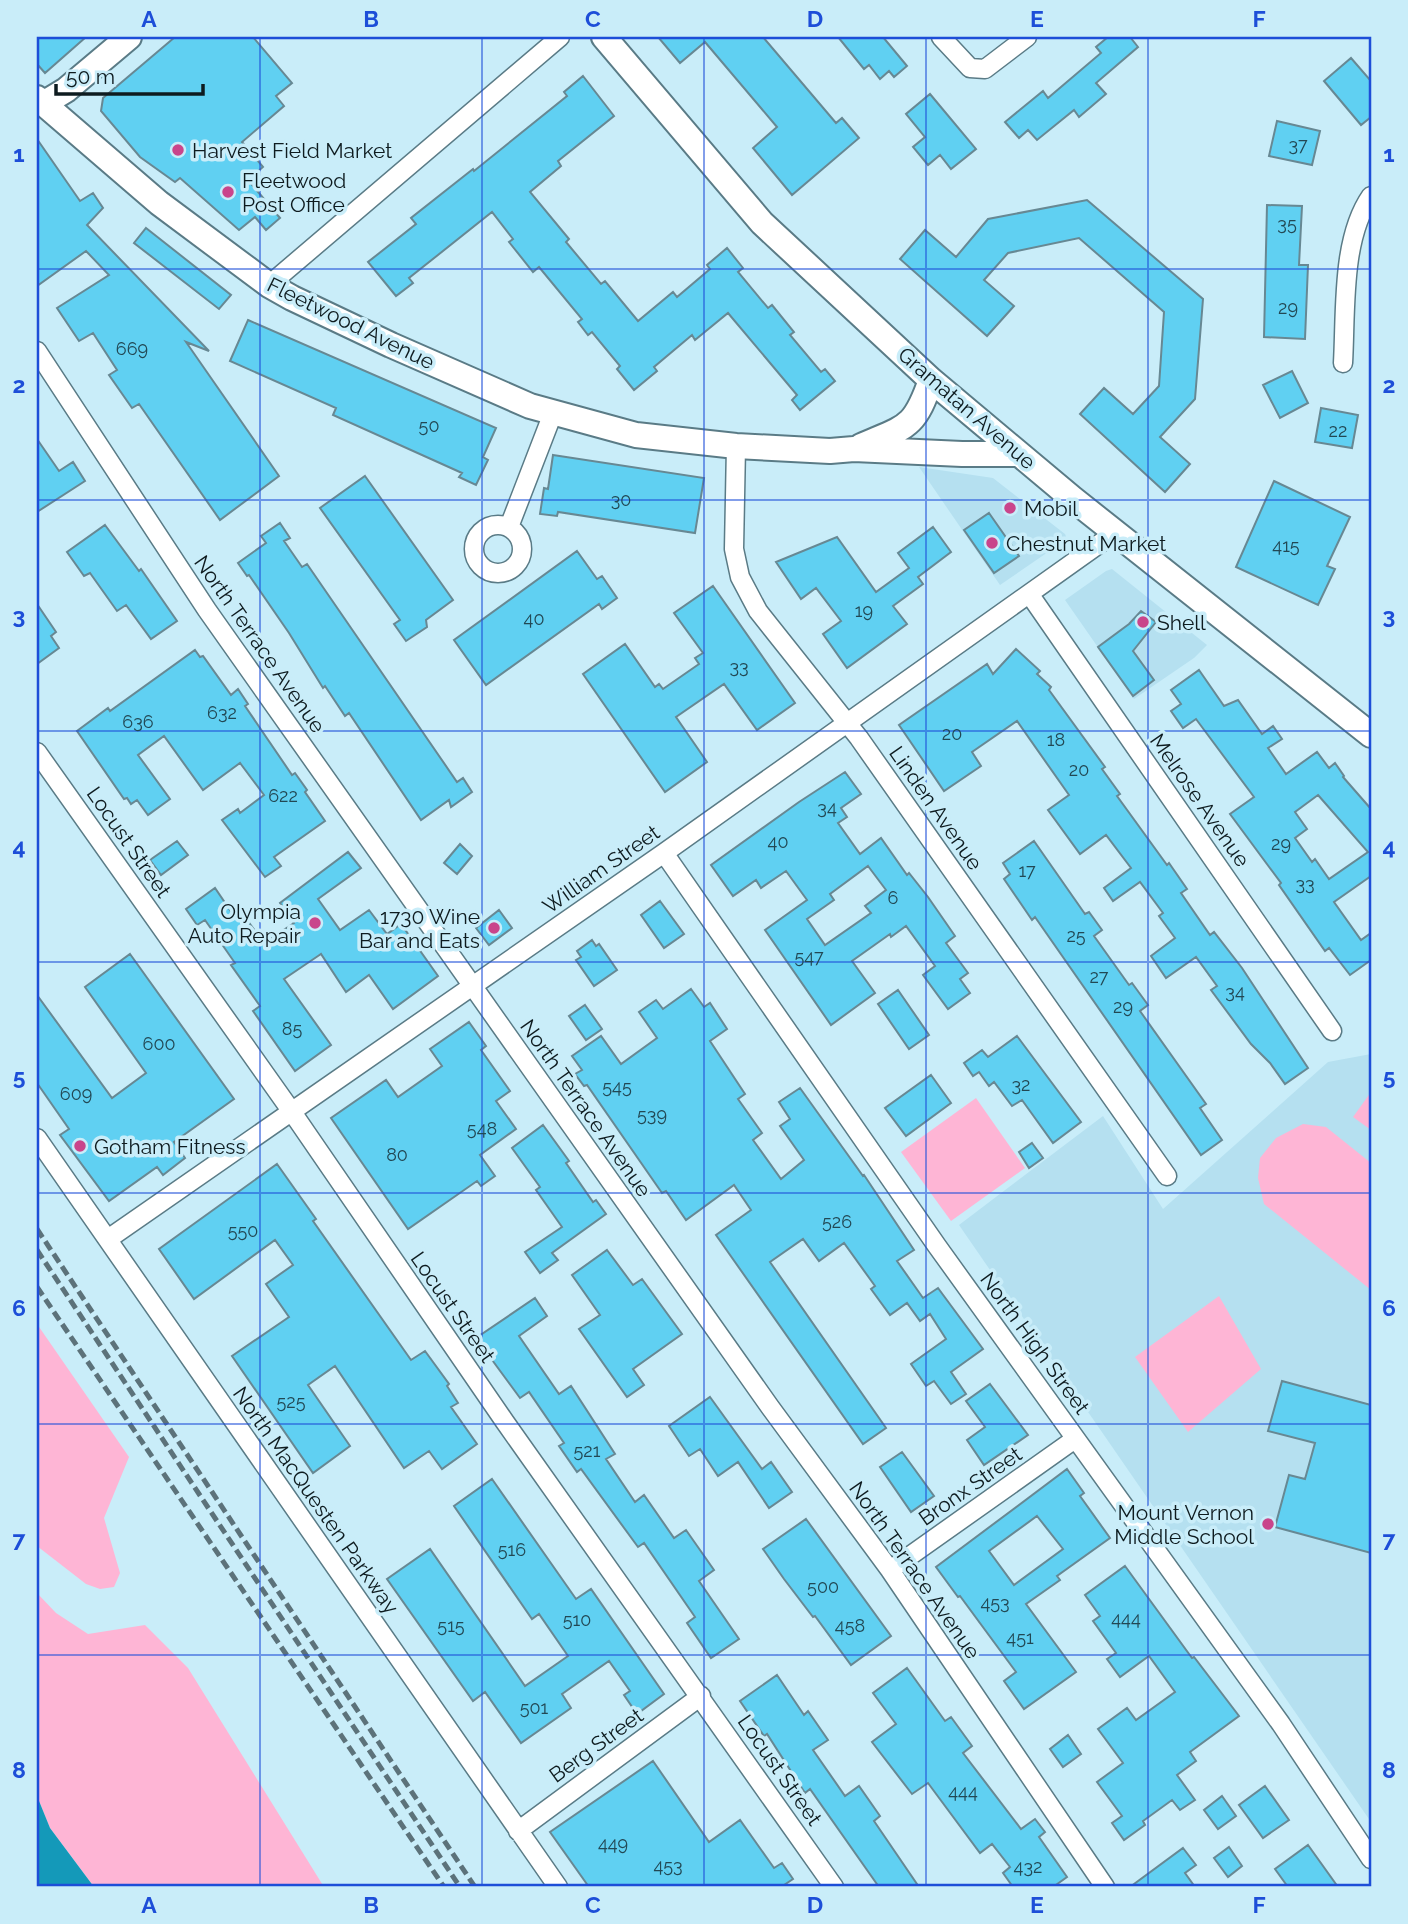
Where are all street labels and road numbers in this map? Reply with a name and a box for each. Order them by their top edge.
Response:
street label: Fleetwood Avenue [263,272,439,374]
street label: Gramatan Avenue [893,342,1041,474]
street label: North Terrace Avenue [189,550,331,738]
street label: Melrose Avenue [1145,729,1255,871]
street label: Linden Avenue [884,741,988,875]
street label: Locust Street [82,782,176,902]
street label: William Street [538,820,664,918]
street label: North Terrace Avenue [515,1014,657,1202]
street label: Locust Street [406,1247,500,1367]
street label: North High Street [975,1267,1095,1419]
street label: North MacQuesten Parkway [228,1382,404,1618]
street label: Bronx Street [914,1441,1026,1531]
street label: North Terrace Avenue [844,1476,986,1664]
street label: Berg Street [544,1703,648,1787]
street label: Locust Street [733,1710,827,1830]

